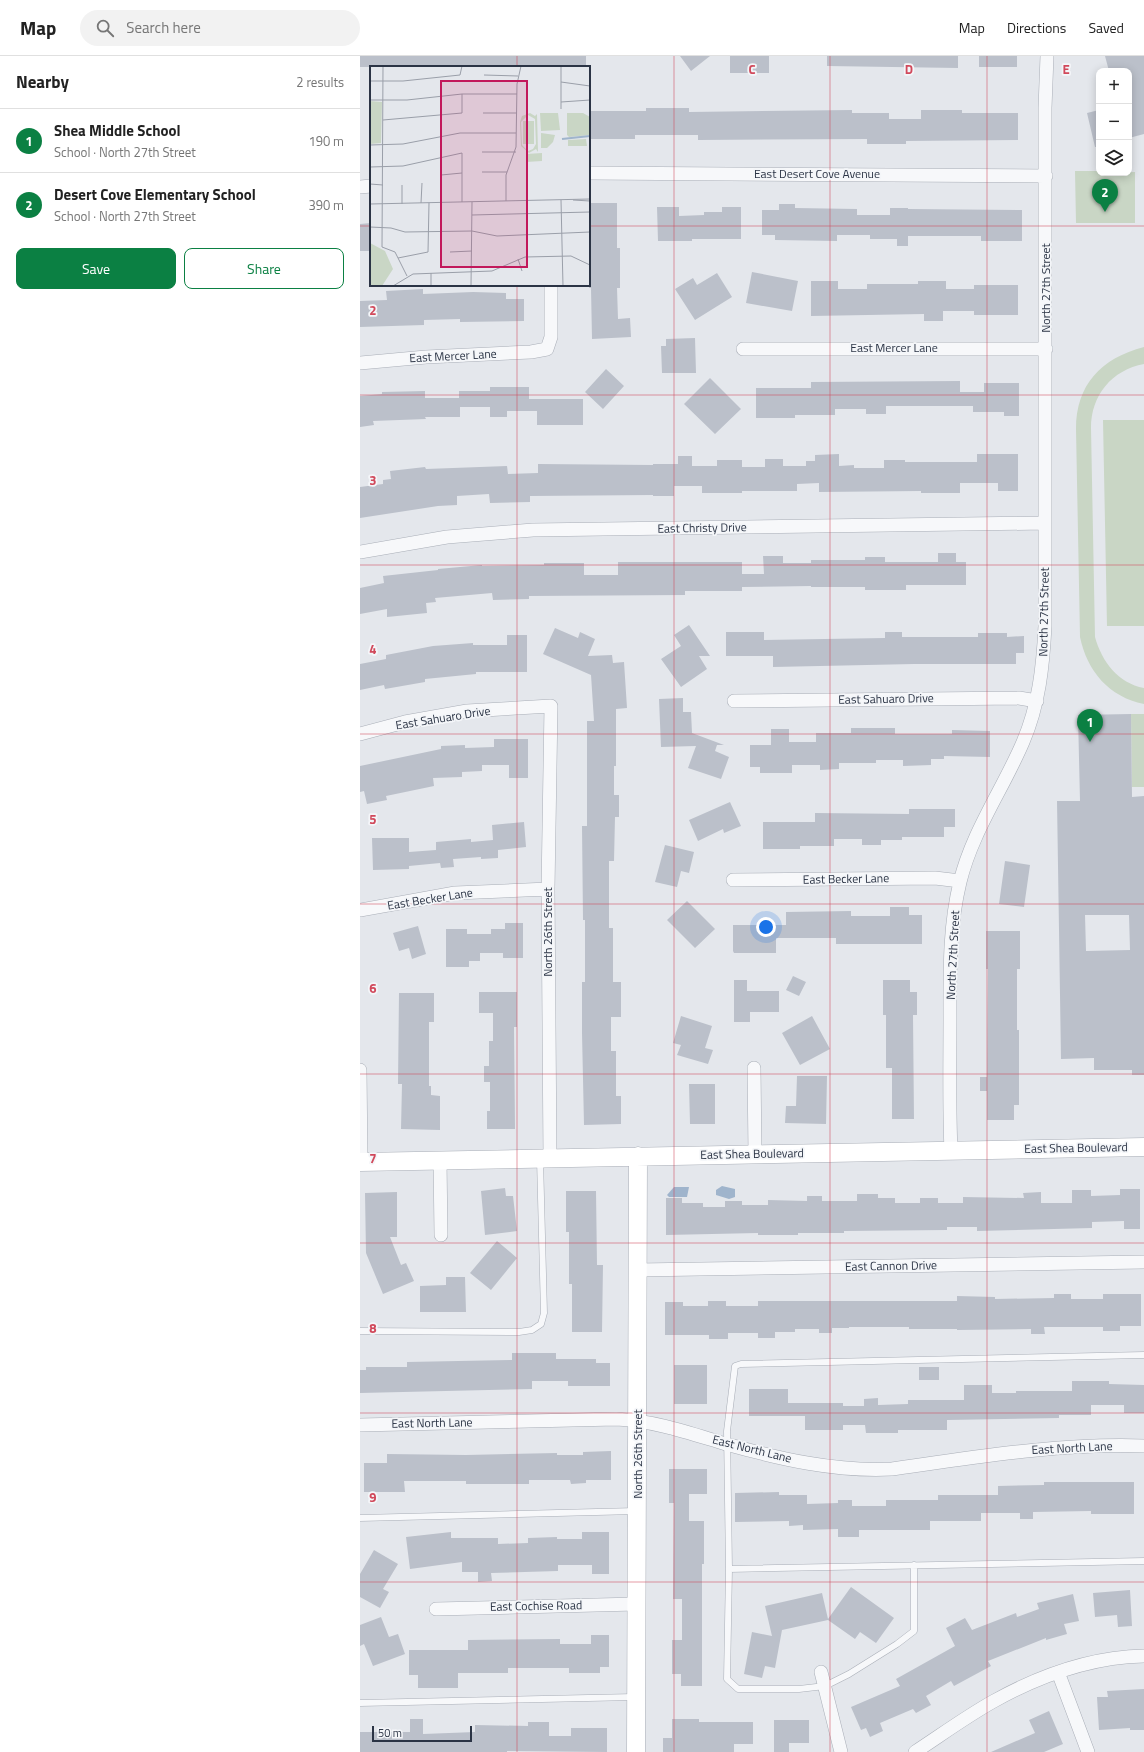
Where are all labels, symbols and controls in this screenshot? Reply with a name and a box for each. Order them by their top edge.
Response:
search box [80,10,360,46]
text: Map [20,13,56,42]
text: Search here [126,16,201,39]
icon: search [94,17,116,39]
text: Map [959,17,985,38]
text: Directions [1007,17,1066,38]
text: Saved [1088,17,1124,38]
text: C [748,59,756,79]
text: D [905,59,913,79]
text: E [1062,59,1070,79]
inset map [370,66,590,286]
map controls [1096,68,1132,176]
button: + [1096,68,1132,104]
text: Nearby [16,69,69,95]
text: 2 results [296,72,344,92]
button: − [1096,104,1132,140]
text: Shea Middle School [54,119,180,142]
text: 1 [25,131,33,151]
text: 190 m [308,131,344,151]
button: layers [1096,140,1132,176]
text: School · North 27th Street [54,142,196,162]
street label: East Desert Cove Avenue [754,164,880,183]
pin: 2 [1092,179,1118,212]
text: Desert Cove Elementary School [54,183,256,206]
text: 2 [25,195,33,215]
text: 390 m [308,195,344,215]
text: School · North 27th Street [54,206,196,226]
street label: North 27th Street [1036,242,1055,333]
button: Save [16,248,176,289]
button: Share [184,248,344,289]
text: 2 [369,300,377,320]
street label: East Mercer Lane [850,338,938,357]
street label: East Mercer Lane [409,344,497,367]
text: 3 [369,470,377,490]
street label: East Christy Drive [657,517,747,538]
street label: North 27th Street [1033,566,1054,657]
text: 4 [369,639,377,659]
street label: East Sahuaro Drive [838,688,934,709]
street label: East Sahuaro Drive [394,701,492,734]
pin: 1 [1077,709,1103,742]
text: 5 [369,809,377,829]
street label: East Becker Lane [803,868,889,889]
street label: East Becker Lane [386,882,474,915]
street label: North 26th Street [538,886,557,977]
street label: North 27th Street [941,909,964,1000]
your location [756,917,776,937]
text: 6 [369,978,377,998]
street label: East Shea Boulevard [1024,1137,1128,1158]
street label: East Shea Boulevard [700,1143,804,1164]
text: 7 [369,1148,377,1168]
street label: East Cannon Drive [845,1255,937,1276]
text: 8 [369,1318,377,1338]
street label: North 26th Street [628,1408,647,1499]
street label: East North Lane [391,1412,473,1433]
street label: East North Lane [710,1429,794,1468]
street label: East North Lane [1031,1436,1113,1459]
text: 9 [369,1487,377,1507]
street label: East Cochise Road [490,1595,582,1616]
scale bar [372,1724,472,1743]
text: 50 m [378,1725,402,1741]

